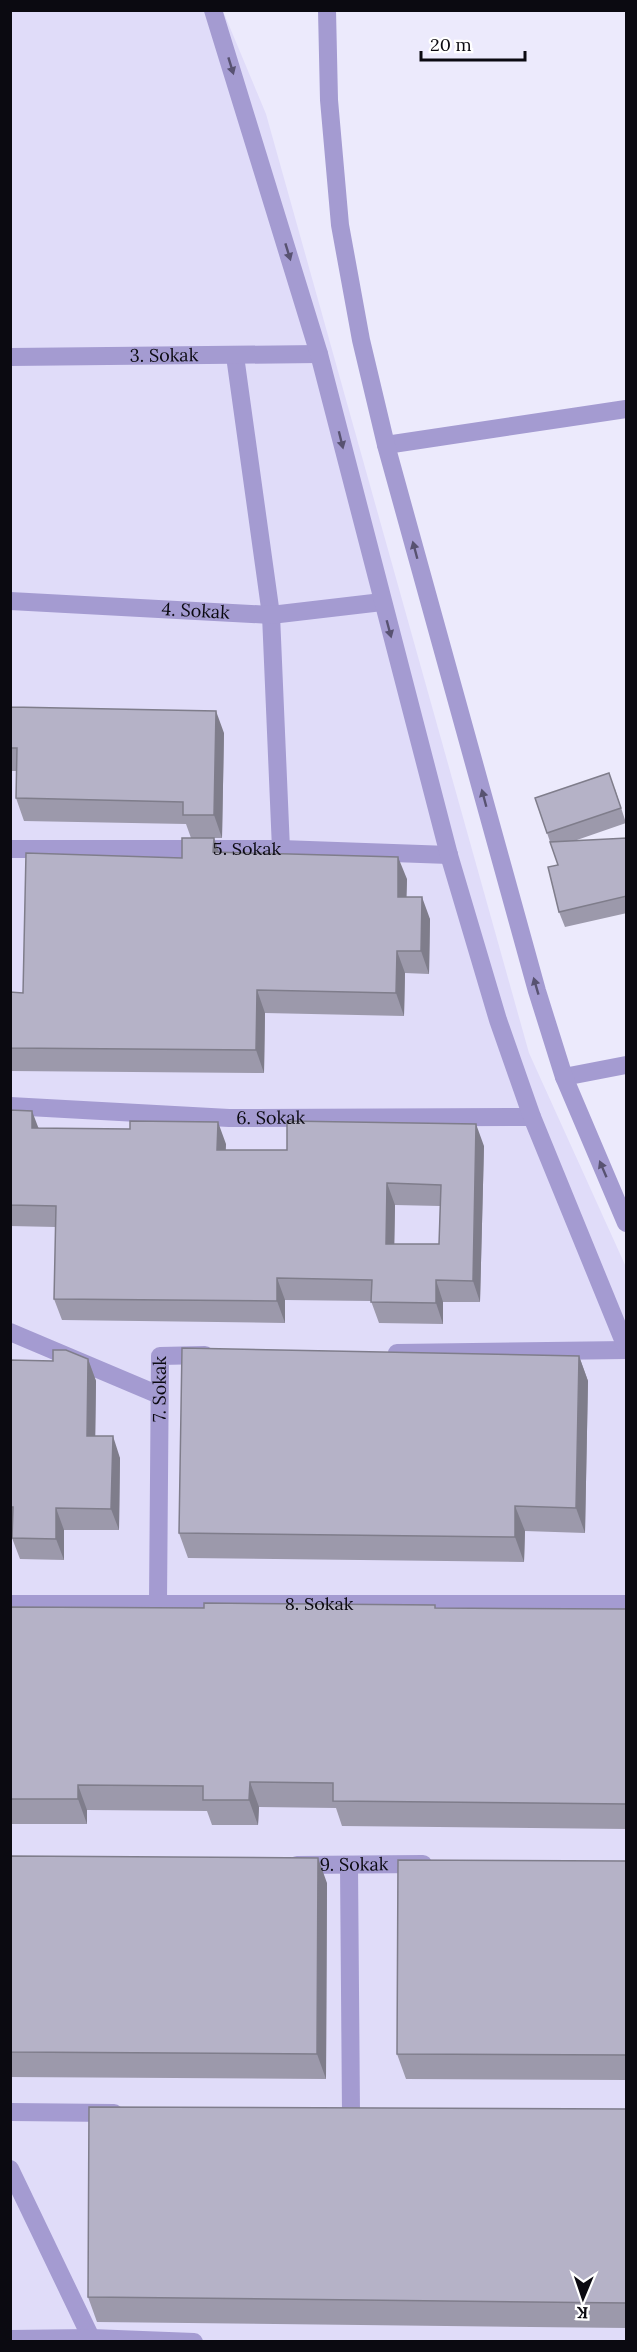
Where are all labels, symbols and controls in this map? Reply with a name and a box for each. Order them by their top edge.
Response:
scale bar [421,24,524,62]
text: 20 m [430,33,472,56]
one-way arrow [227,57,236,75]
one-way arrow [284,244,293,262]
street label: 3. Sokak [130,343,199,367]
one-way arrow [336,431,346,449]
one-way arrow [410,540,420,559]
street label: 4. Sokak [161,597,231,624]
one-way arrow [385,620,394,638]
one-way arrow [479,789,488,807]
street label: 5. Sokak [213,837,282,860]
one-way arrow [531,977,540,995]
street label: 6. Sokak [236,1106,306,1129]
one-way arrow [598,1160,608,1178]
street label: 7. Sokak [147,1356,171,1422]
street label: 8. Sokak [285,1592,354,1615]
street label: 9. Sokak [320,1852,389,1876]
north arrow [553,2268,613,2328]
text: K [576,2303,589,2323]

